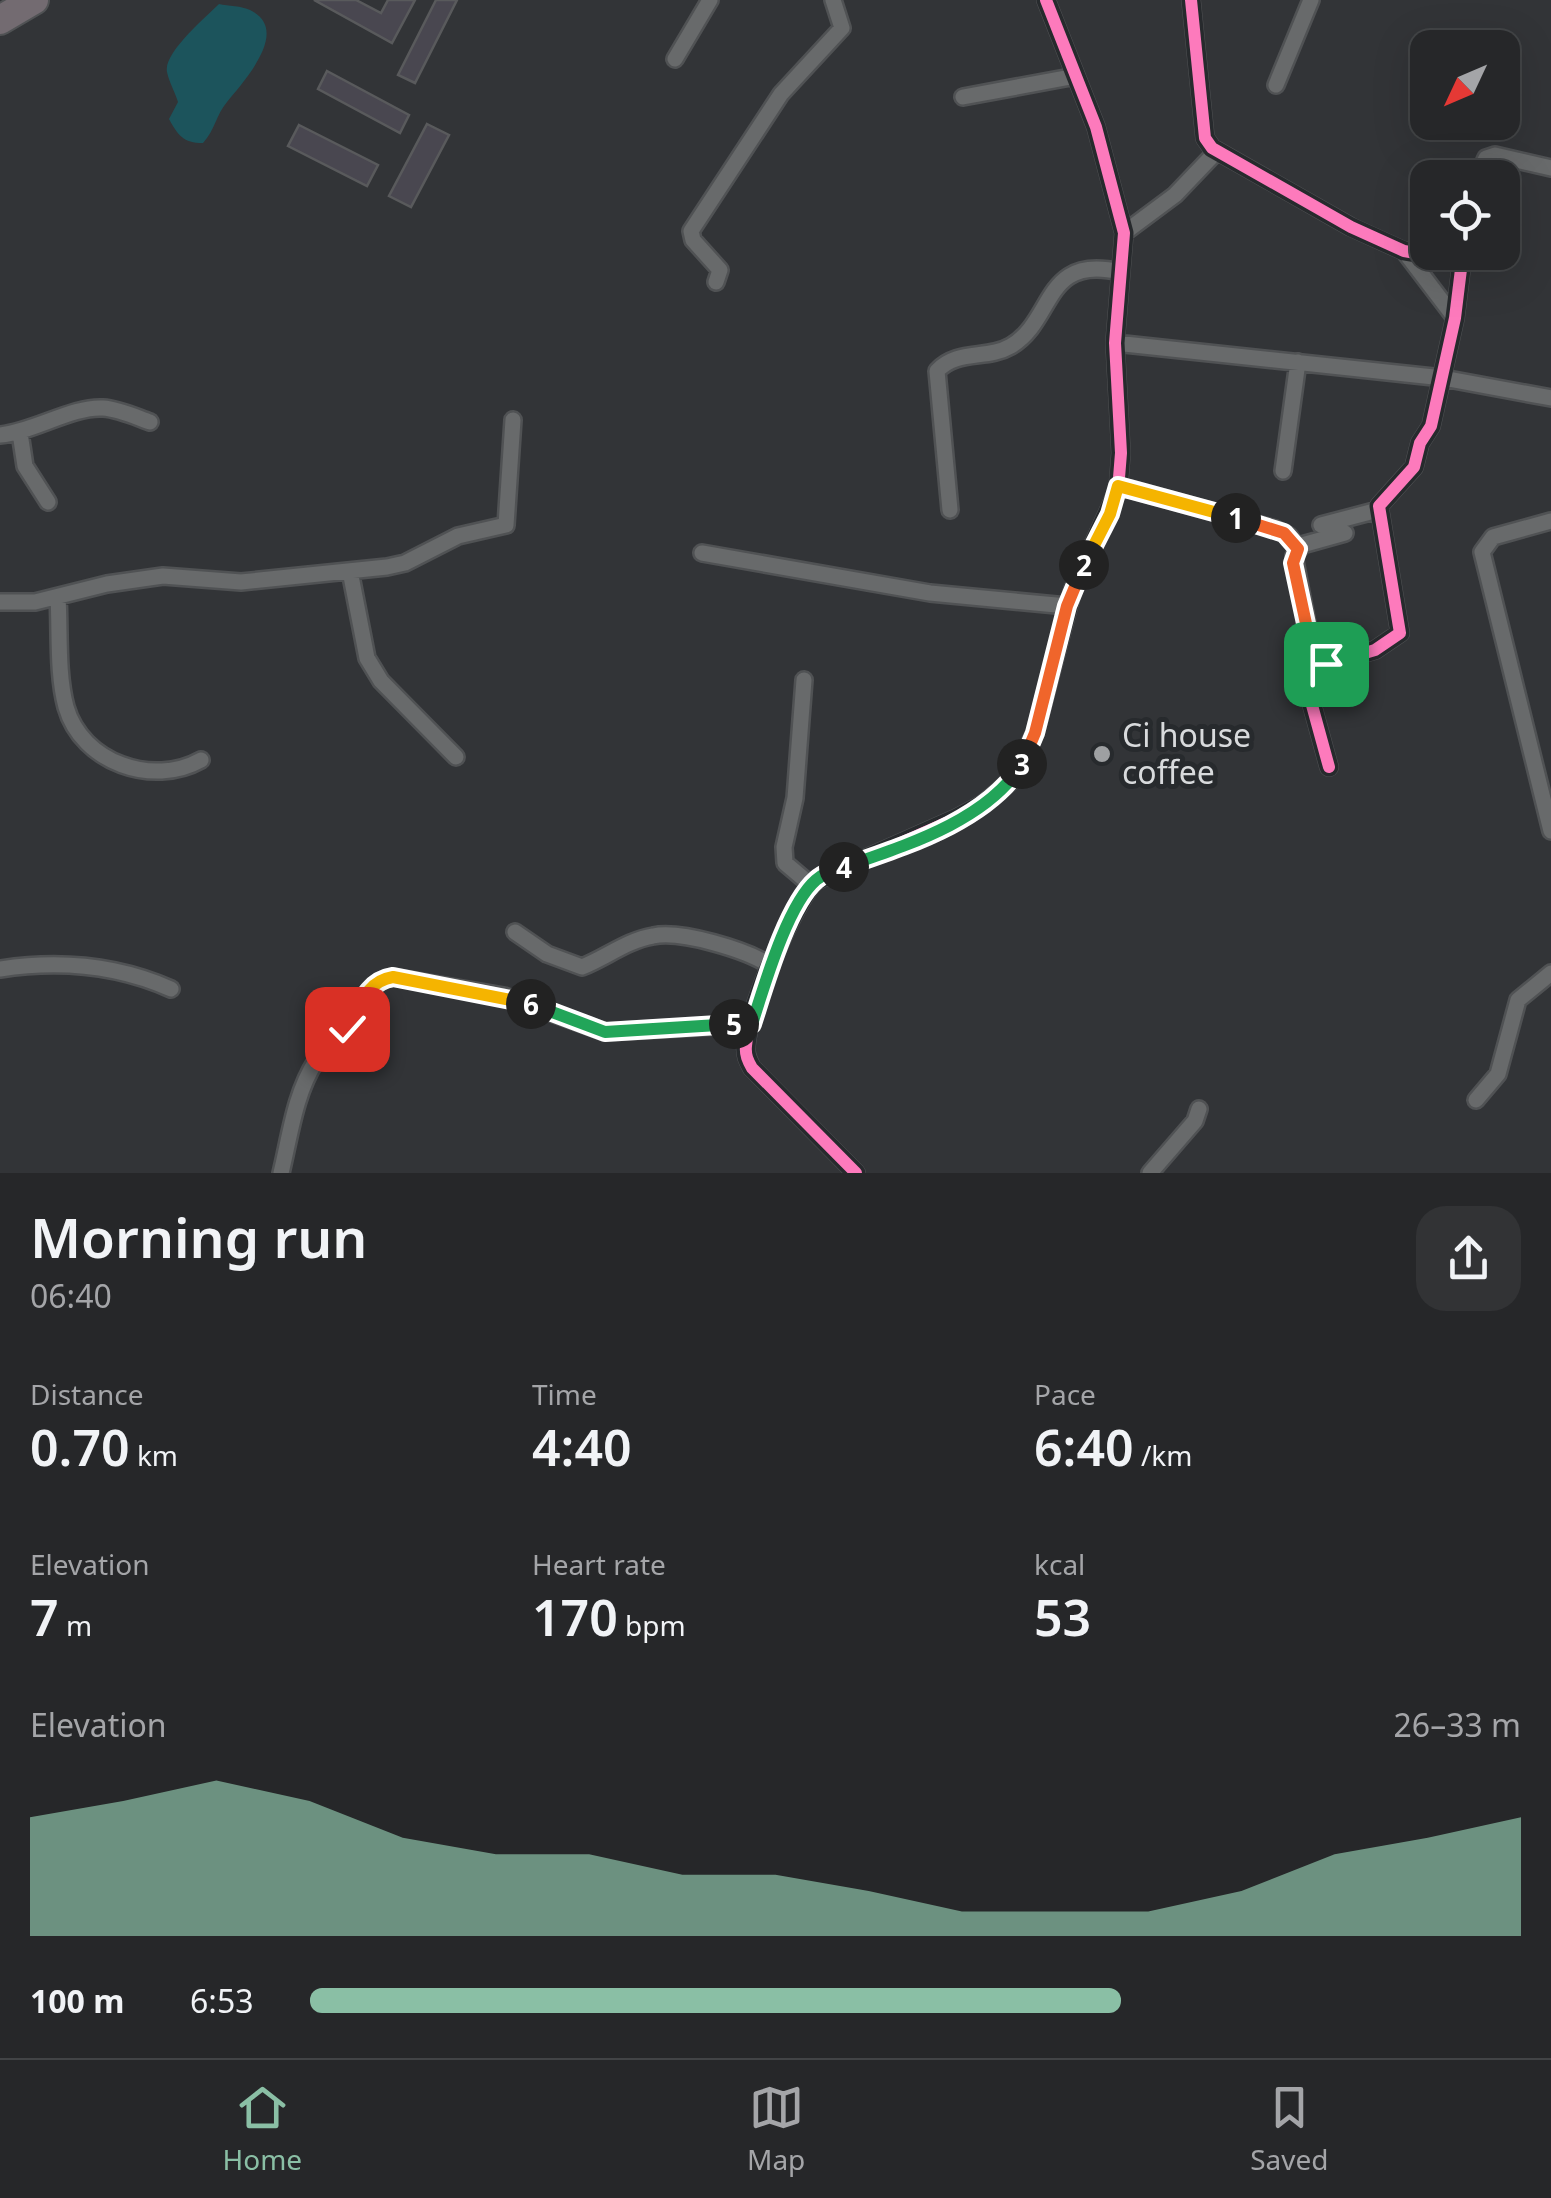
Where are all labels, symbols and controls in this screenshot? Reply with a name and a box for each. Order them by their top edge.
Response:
north arrow [1410,30,1520,140]
map controls [1410,30,1520,270]
button: locate [1410,160,1520,270]
pin: 1 [1211,493,1261,543]
text: 1 [1228,499,1244,537]
pin: 2 [1059,540,1109,590]
text: 2 [1076,546,1092,584]
pin [1284,622,1369,707]
icon: arrive [1299,637,1354,692]
place label: Ci house coffee [1122,713,1251,793]
pin: 3 [997,739,1047,789]
marker: Ci house coffee [1091,743,1113,765]
text: 3 [1014,745,1030,783]
pin: 4 [819,842,869,892]
text: 4 [836,848,852,886]
pin: 6 [506,979,556,1029]
text: 6 [523,985,539,1023]
pin [305,987,390,1072]
pin: 5 [709,999,759,1049]
icon: check [320,1002,375,1057]
text: 5 [726,1005,742,1043]
text: Morning run [30,1199,367,1274]
button: share [1416,1206,1521,1311]
text: 06:40 [30,1274,112,1317]
text: Distance [30,1375,143,1413]
text: Time [532,1375,597,1413]
text: Pace [1034,1375,1096,1413]
text: 0.70 [30,1413,130,1481]
text: 4:40 [532,1413,632,1481]
text: 6:40 [1034,1413,1134,1481]
text: km [130,1436,178,1474]
text: /km [1134,1436,1192,1474]
text: Elevation [30,1545,150,1583]
text: Heart rate [532,1545,666,1583]
text: kcal [1034,1545,1085,1583]
text: 7 [30,1583,59,1651]
text: 170 [532,1583,618,1651]
text: 53 [1034,1583,1091,1651]
text: m [59,1606,92,1644]
text: bpm [618,1606,686,1644]
text: Elevation [30,1703,167,1746]
text: 26–33 m [1394,1703,1521,1746]
text: 100 m [30,1979,124,2022]
text: 6:53 [190,1979,254,2022]
tab: Home [222,2080,302,2178]
tab: Map [747,2080,805,2178]
tab: Saved [1250,2080,1329,2178]

